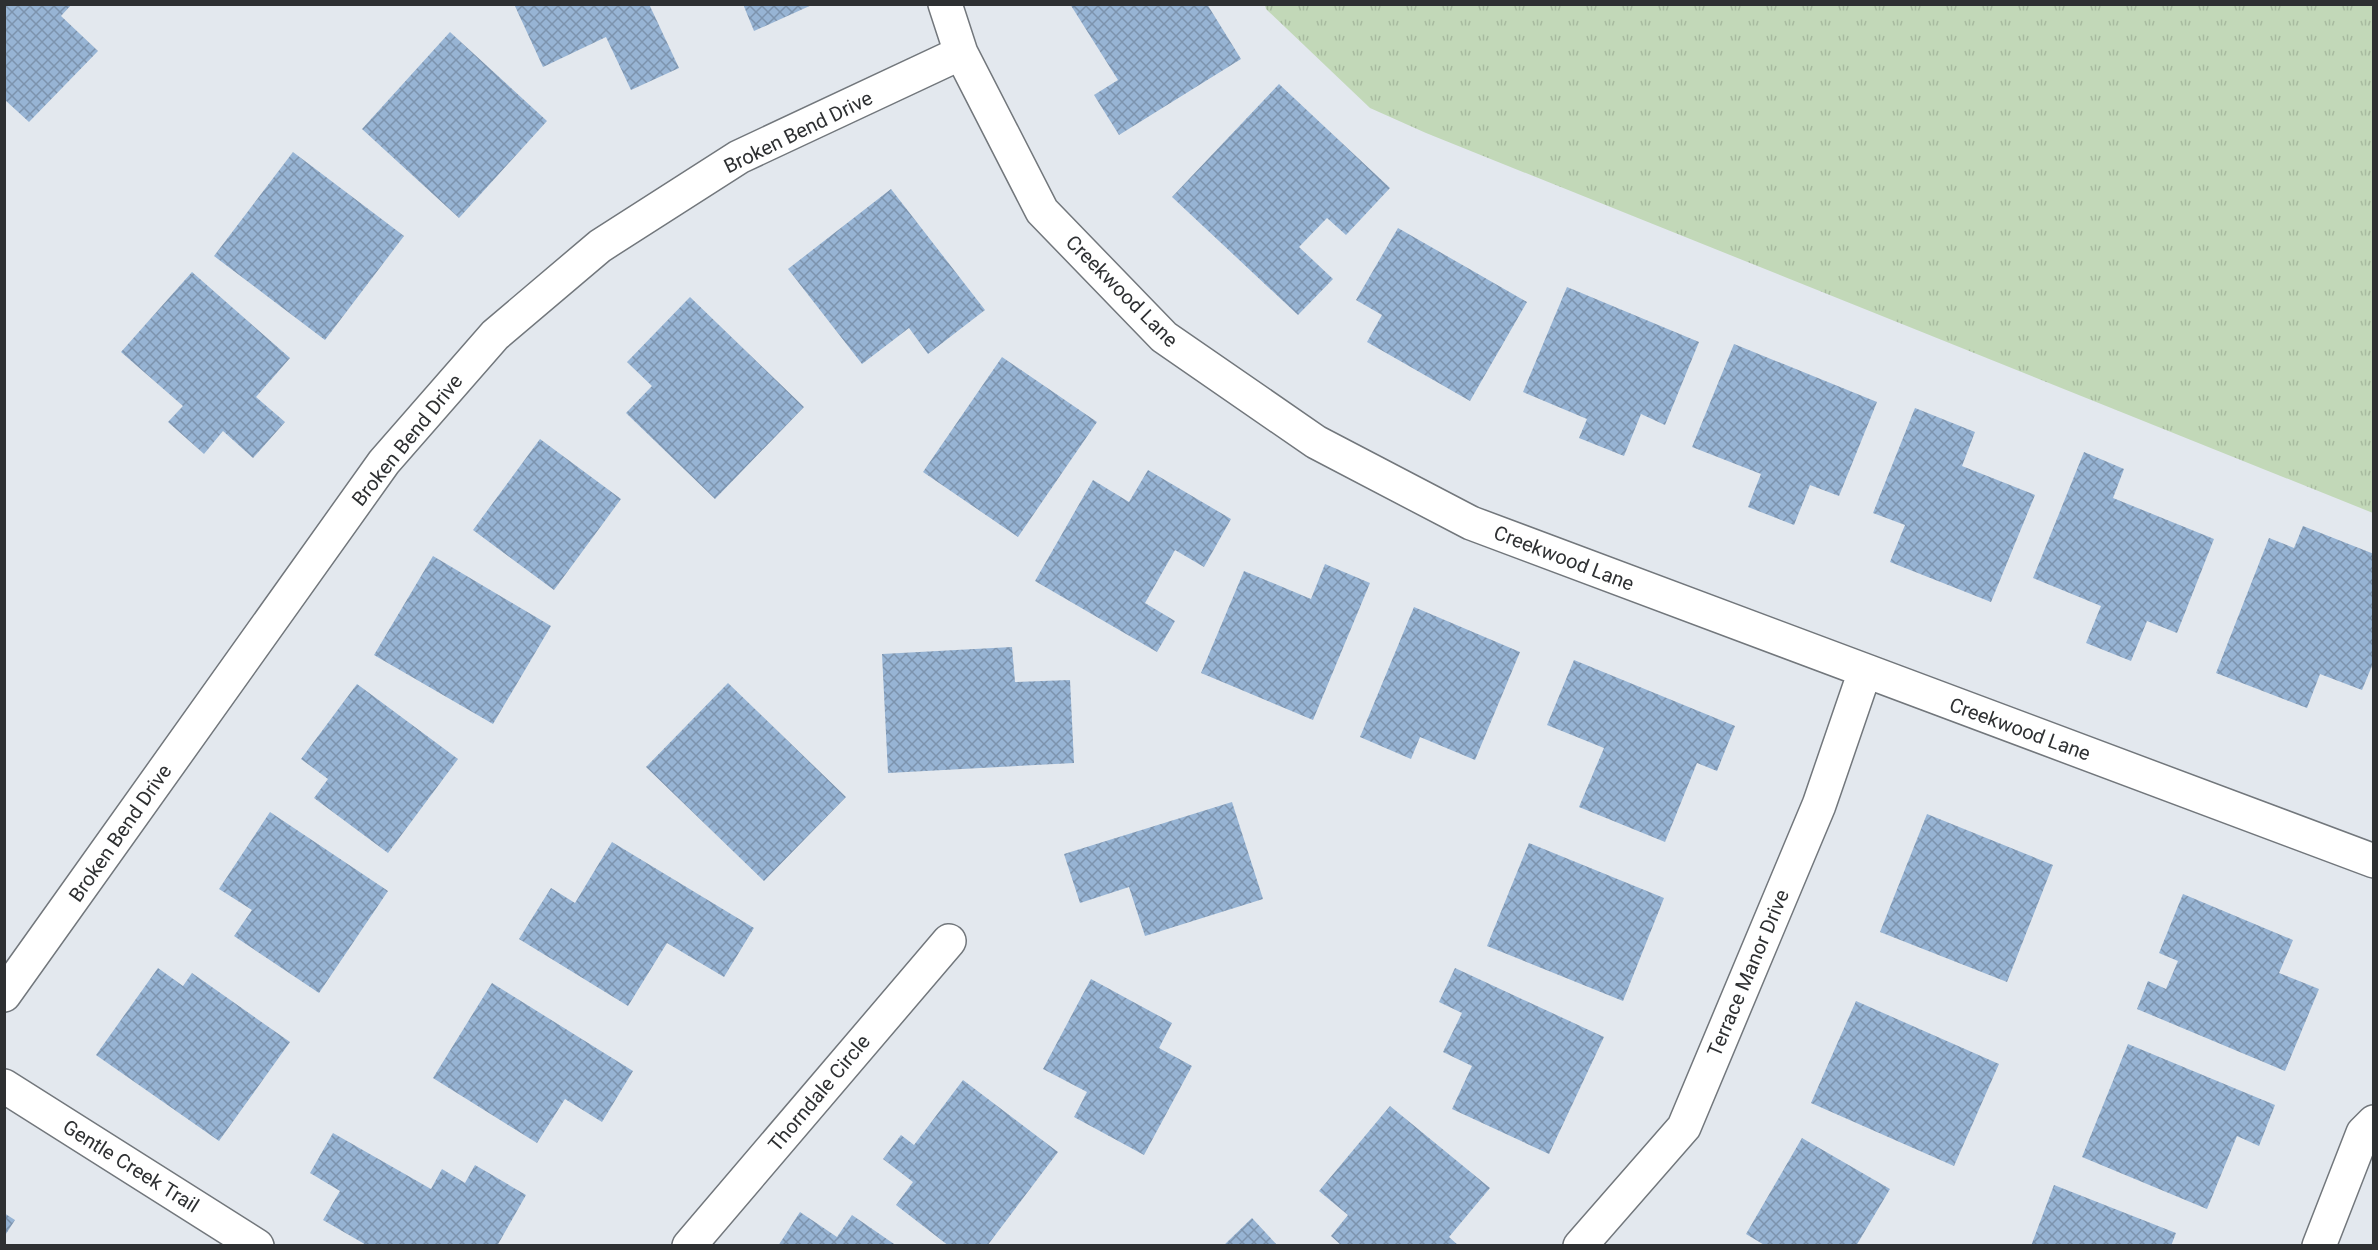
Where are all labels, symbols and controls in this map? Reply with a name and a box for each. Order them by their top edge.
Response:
street label: Broken Bend Drive [720,86,876,178]
street label: Creekwood Lane [1061,230,1183,352]
street label: Broken Bend Drive [347,369,467,511]
street label: Creekwood Lane [1490,520,1638,596]
street label: Creekwood Lane [1946,692,2094,766]
street label: Broken Bend Drive [64,760,176,906]
street label: Terrace Manor Drive [1702,886,1794,1060]
street label: Thorndale Circle [763,1030,875,1156]
street label: Gentle Creek Trail [59,1114,203,1218]

